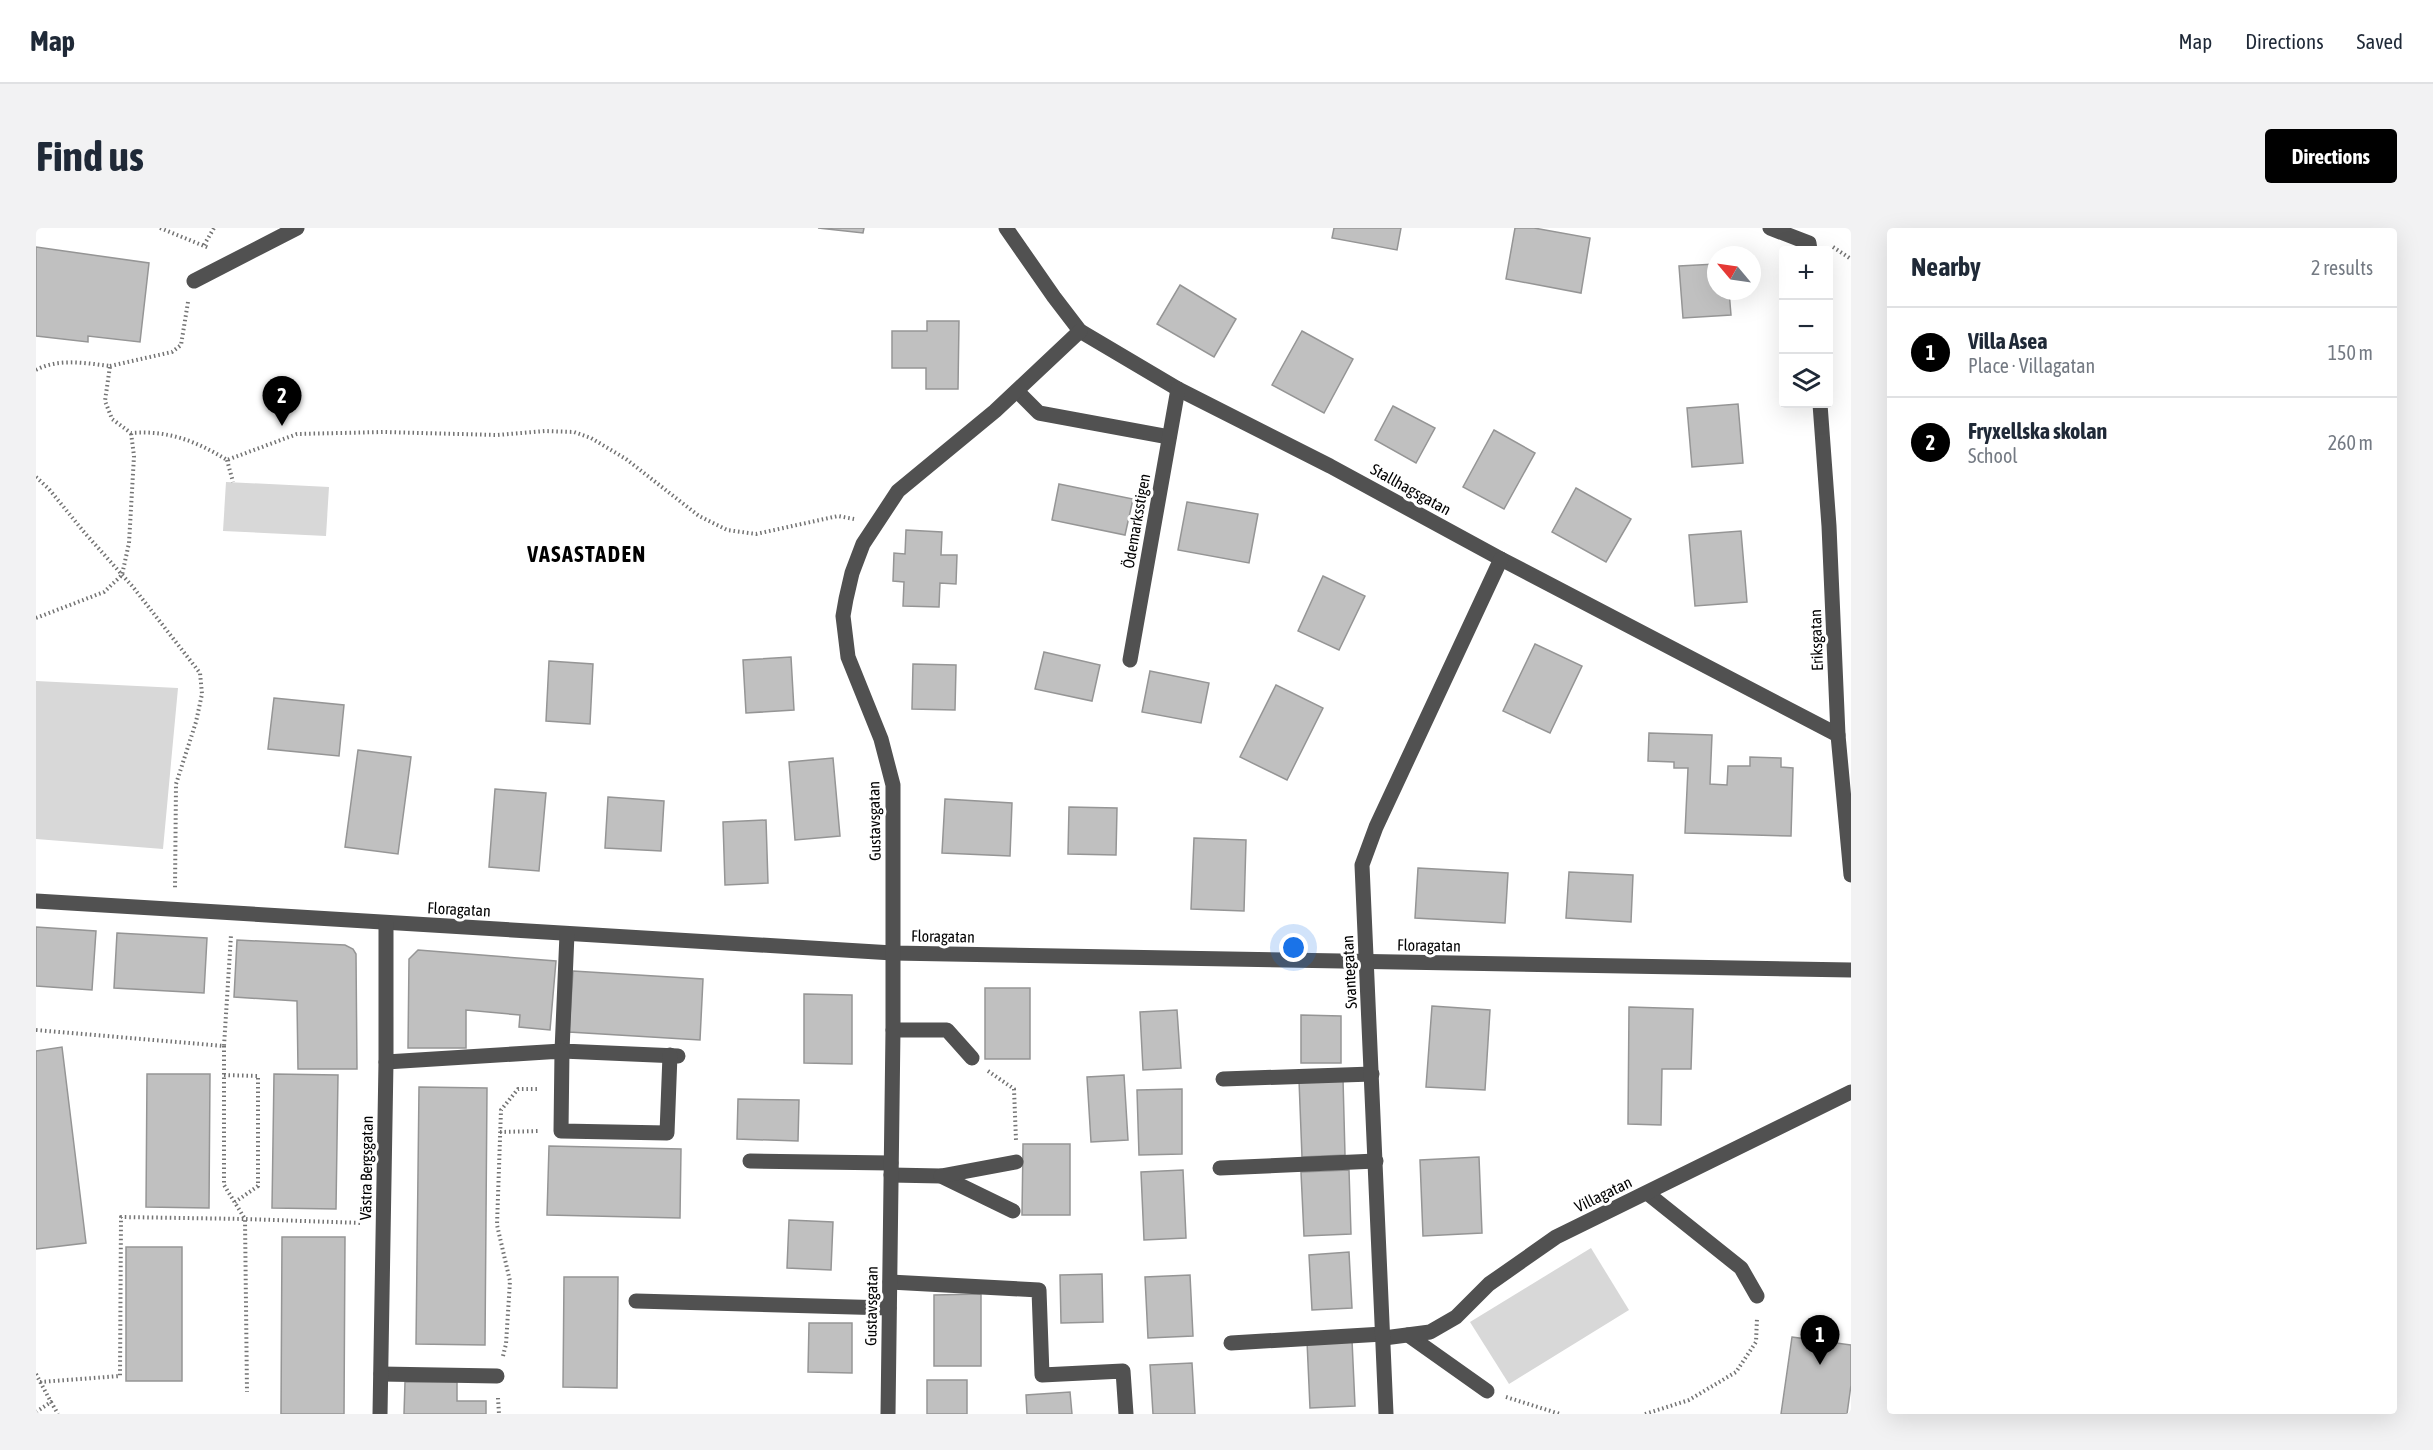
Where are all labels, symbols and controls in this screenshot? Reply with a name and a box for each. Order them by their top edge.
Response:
text: Map [30,25,75,57]
text: Map [2178,29,2212,53]
text: Directions [2245,29,2324,53]
text: Saved [2357,29,2403,53]
button: Directions [2265,129,2397,183]
text: Find us [36,132,144,180]
north arrow [1707,246,1761,300]
map controls [1779,246,1833,408]
button: + [1779,246,1833,300]
text: Nearby [1911,252,1981,282]
text: 2 results [2311,256,2373,279]
button: − [1779,300,1833,354]
text: Villa Asea [1968,328,2048,354]
text: 1 [1926,341,1935,364]
text: 150 m [2328,341,2373,364]
button: layers [1779,354,1833,408]
text: Place · Villagatan [1968,354,2095,377]
pin: 2 [262,376,302,426]
text: Fryxellska skolan [1968,418,2107,444]
text: 2 [1926,431,1935,454]
text: 260 m [2328,431,2373,454]
text: School [1968,444,2018,467]
street label: Stallhagsgatan [1367,460,1454,519]
street label: Ödemarksstigen [1119,472,1154,570]
district label: VASASTADEN [526,541,647,567]
street label: Eriksgatan [1806,609,1827,671]
street label: Gustavsgatan [864,781,885,861]
street label: Floragatan [427,898,491,921]
street label: Floragatan [911,926,975,947]
your location [1279,933,1308,962]
street label: Svantegatan [1338,935,1361,1009]
street label: Floragatan [1397,935,1461,956]
street label: Västra Bergsgatan [356,1116,377,1220]
street label: Villagatan [1572,1172,1635,1216]
street label: Gustavsgatan [861,1266,882,1346]
pin: 1 [1800,1316,1840,1365]

